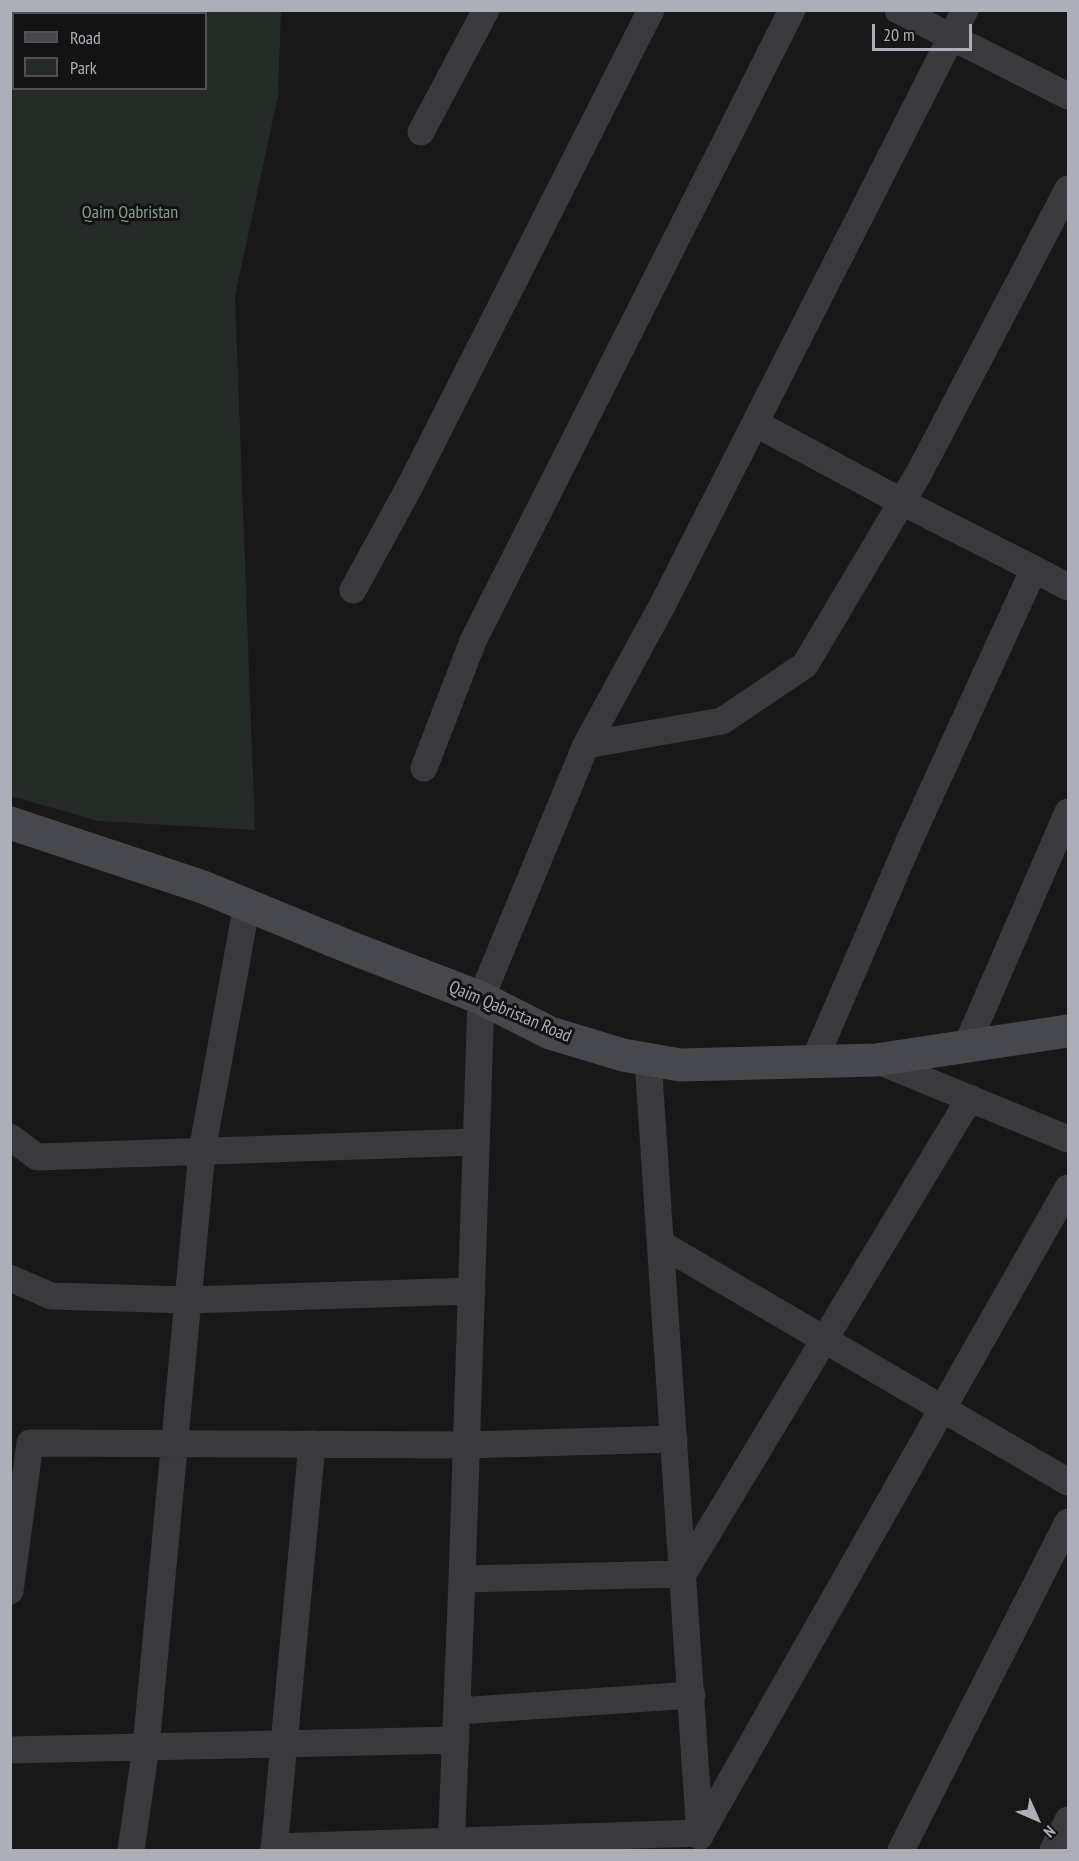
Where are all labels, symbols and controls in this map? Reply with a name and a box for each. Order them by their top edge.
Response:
legend [12,12,207,90]
scale bar [875,12,976,50]
text: 20 m [883,23,915,46]
text: Road [70,26,101,49]
text: Park [70,56,97,79]
park label: Qaim Qabristan [82,202,178,224]
street label: Qaim Qabristan Road [446,976,574,1048]
north arrow [1007,1789,1067,1849]
text: N [1040,1822,1060,1842]

